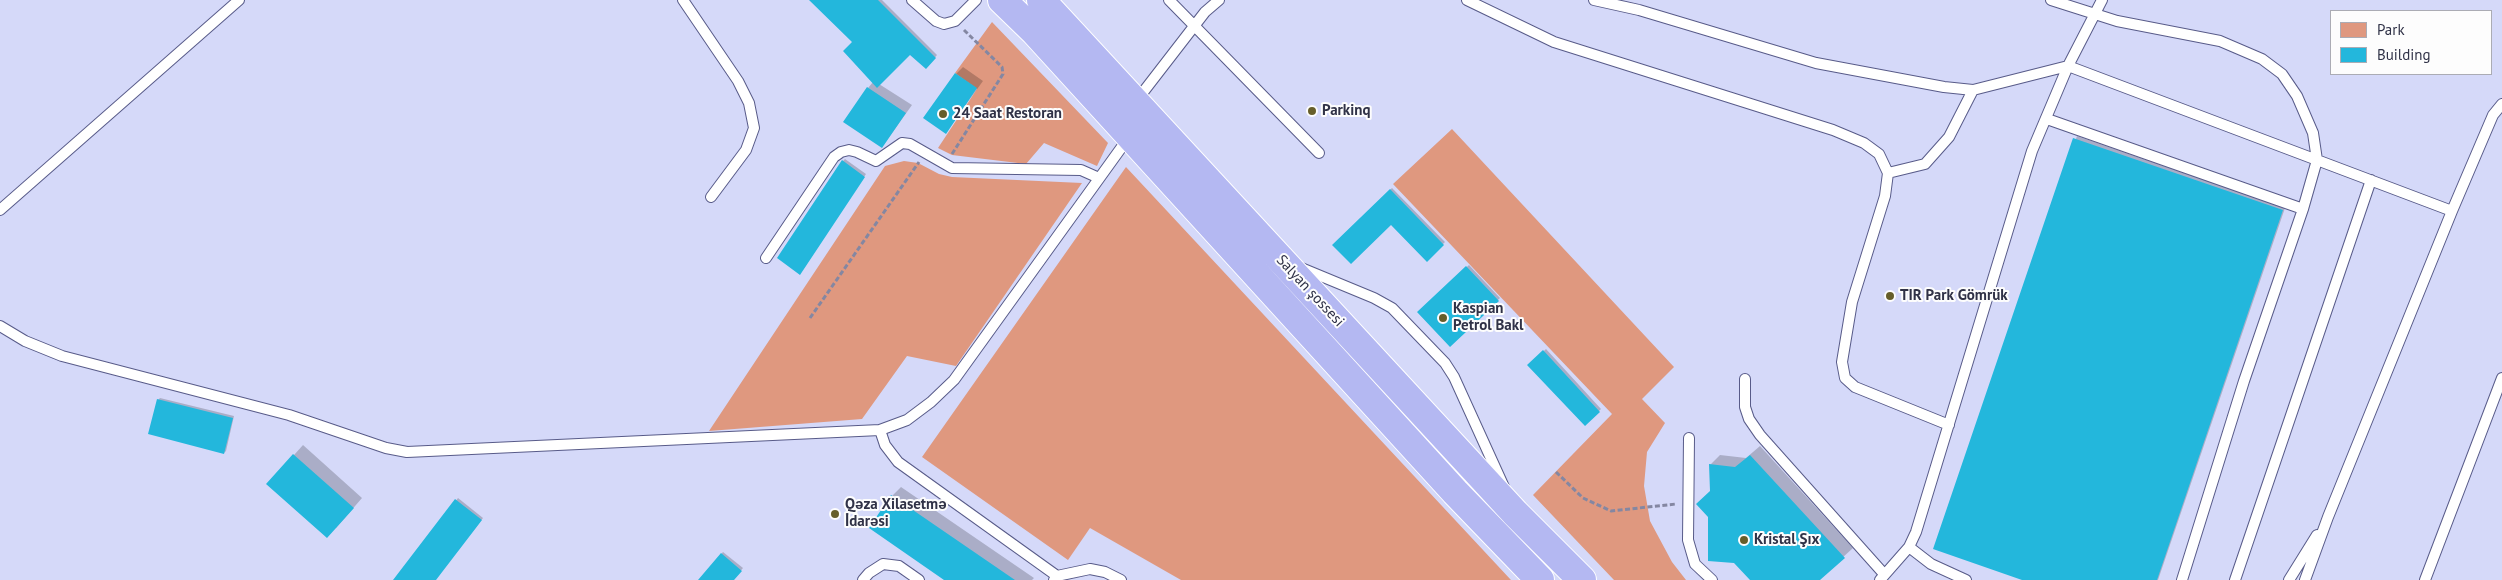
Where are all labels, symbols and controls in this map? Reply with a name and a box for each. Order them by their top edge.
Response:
legend [2330,10,2492,75]
text: Park [2377,20,2405,39]
text: Building [2377,45,2431,64]
place label: Parkinq [1322,102,1370,120]
place label: 24 Saat Restoran [953,105,1062,123]
marker: Parkinq [1306,105,1318,117]
marker: 24 Saat Restoran [937,108,949,120]
street label: Salyan şossesi [1272,251,1348,331]
place label: TIR Park Gömrük [1900,287,2008,305]
marker: TIR Park Gömrük [1884,290,1896,302]
place label: Kaspian Petrol Bakl [1453,300,1523,335]
marker: Kaspian Petrol Bakl [1437,312,1449,324]
place label: Qəza Xilasetmə İdarəsi [845,496,946,531]
marker: Qəza Xilasetmə İdarəsi [829,508,841,520]
place label: Kristal Şıx [1754,531,1819,549]
marker: Kristal Şıx [1738,534,1750,546]

